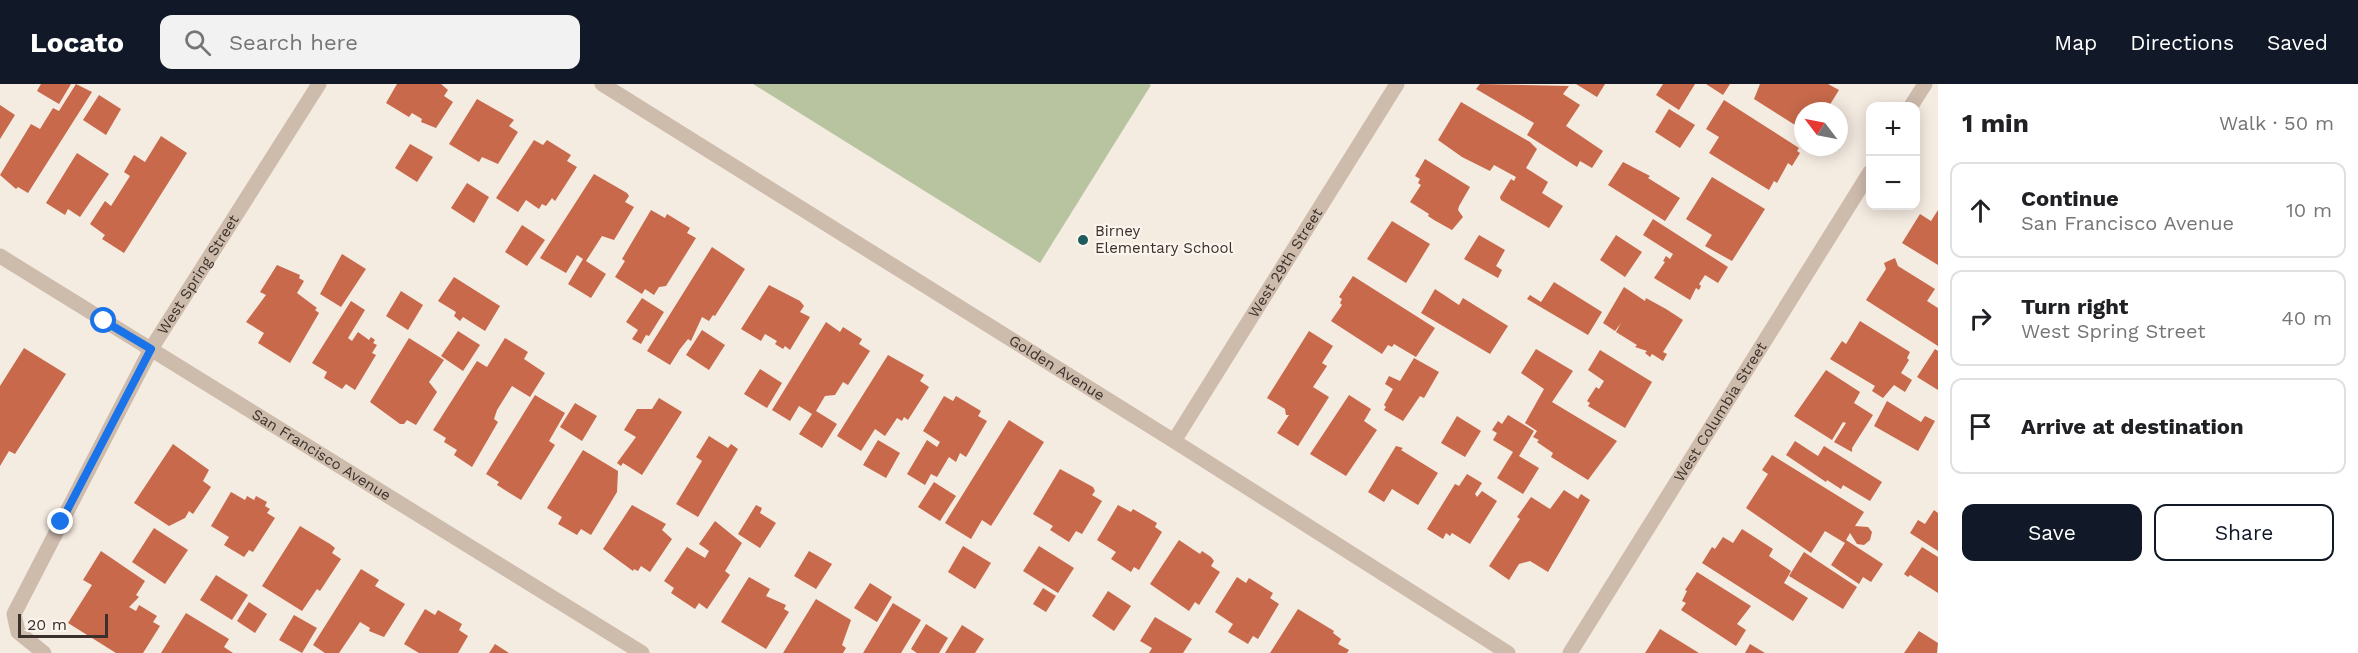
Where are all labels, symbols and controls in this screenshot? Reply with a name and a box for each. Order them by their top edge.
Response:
search box [160,15,580,69]
text: Locato [30,26,124,59]
icon: search [181,26,214,59]
text: Search here [229,30,358,55]
text: Map [2054,30,2097,55]
text: Directions [2130,30,2234,55]
text: Saved [2267,30,2328,55]
north arrow [1794,102,1848,156]
map controls [1866,102,1920,210]
button: + [1866,102,1920,156]
text: 1 min [1962,108,2029,138]
text: Walk · 50 m [2219,111,2334,135]
button: − [1866,156,1920,210]
text: Continue [2021,186,2119,211]
icon: ahead [1964,194,1997,227]
text: 10 m [2286,198,2332,222]
street label: West 29th Street [1244,204,1327,321]
street label: West Spring Street [153,211,243,338]
text: San Francisco Avenue [2021,211,2234,235]
place label: Birney Elementary School [1095,222,1234,257]
marker: Birney Elementary School [1076,233,1090,247]
text: Turn right [2021,294,2128,319]
icon: right [1964,302,1997,335]
text: 40 m [2281,306,2332,330]
route start [90,307,116,333]
text: West Spring Street [2021,319,2206,343]
street label: Golden Avenue [1006,331,1108,404]
street label: West Columbia Street [1670,338,1771,485]
street label: San Francisco Avenue [249,405,394,505]
icon: arrive [1964,410,1997,443]
text: Arrive at destination [2021,414,2244,439]
button: Save [1962,504,2142,561]
button: Share [2154,504,2334,561]
route end [47,508,73,534]
scale bar [18,611,108,638]
text: 20 m [27,615,67,634]

